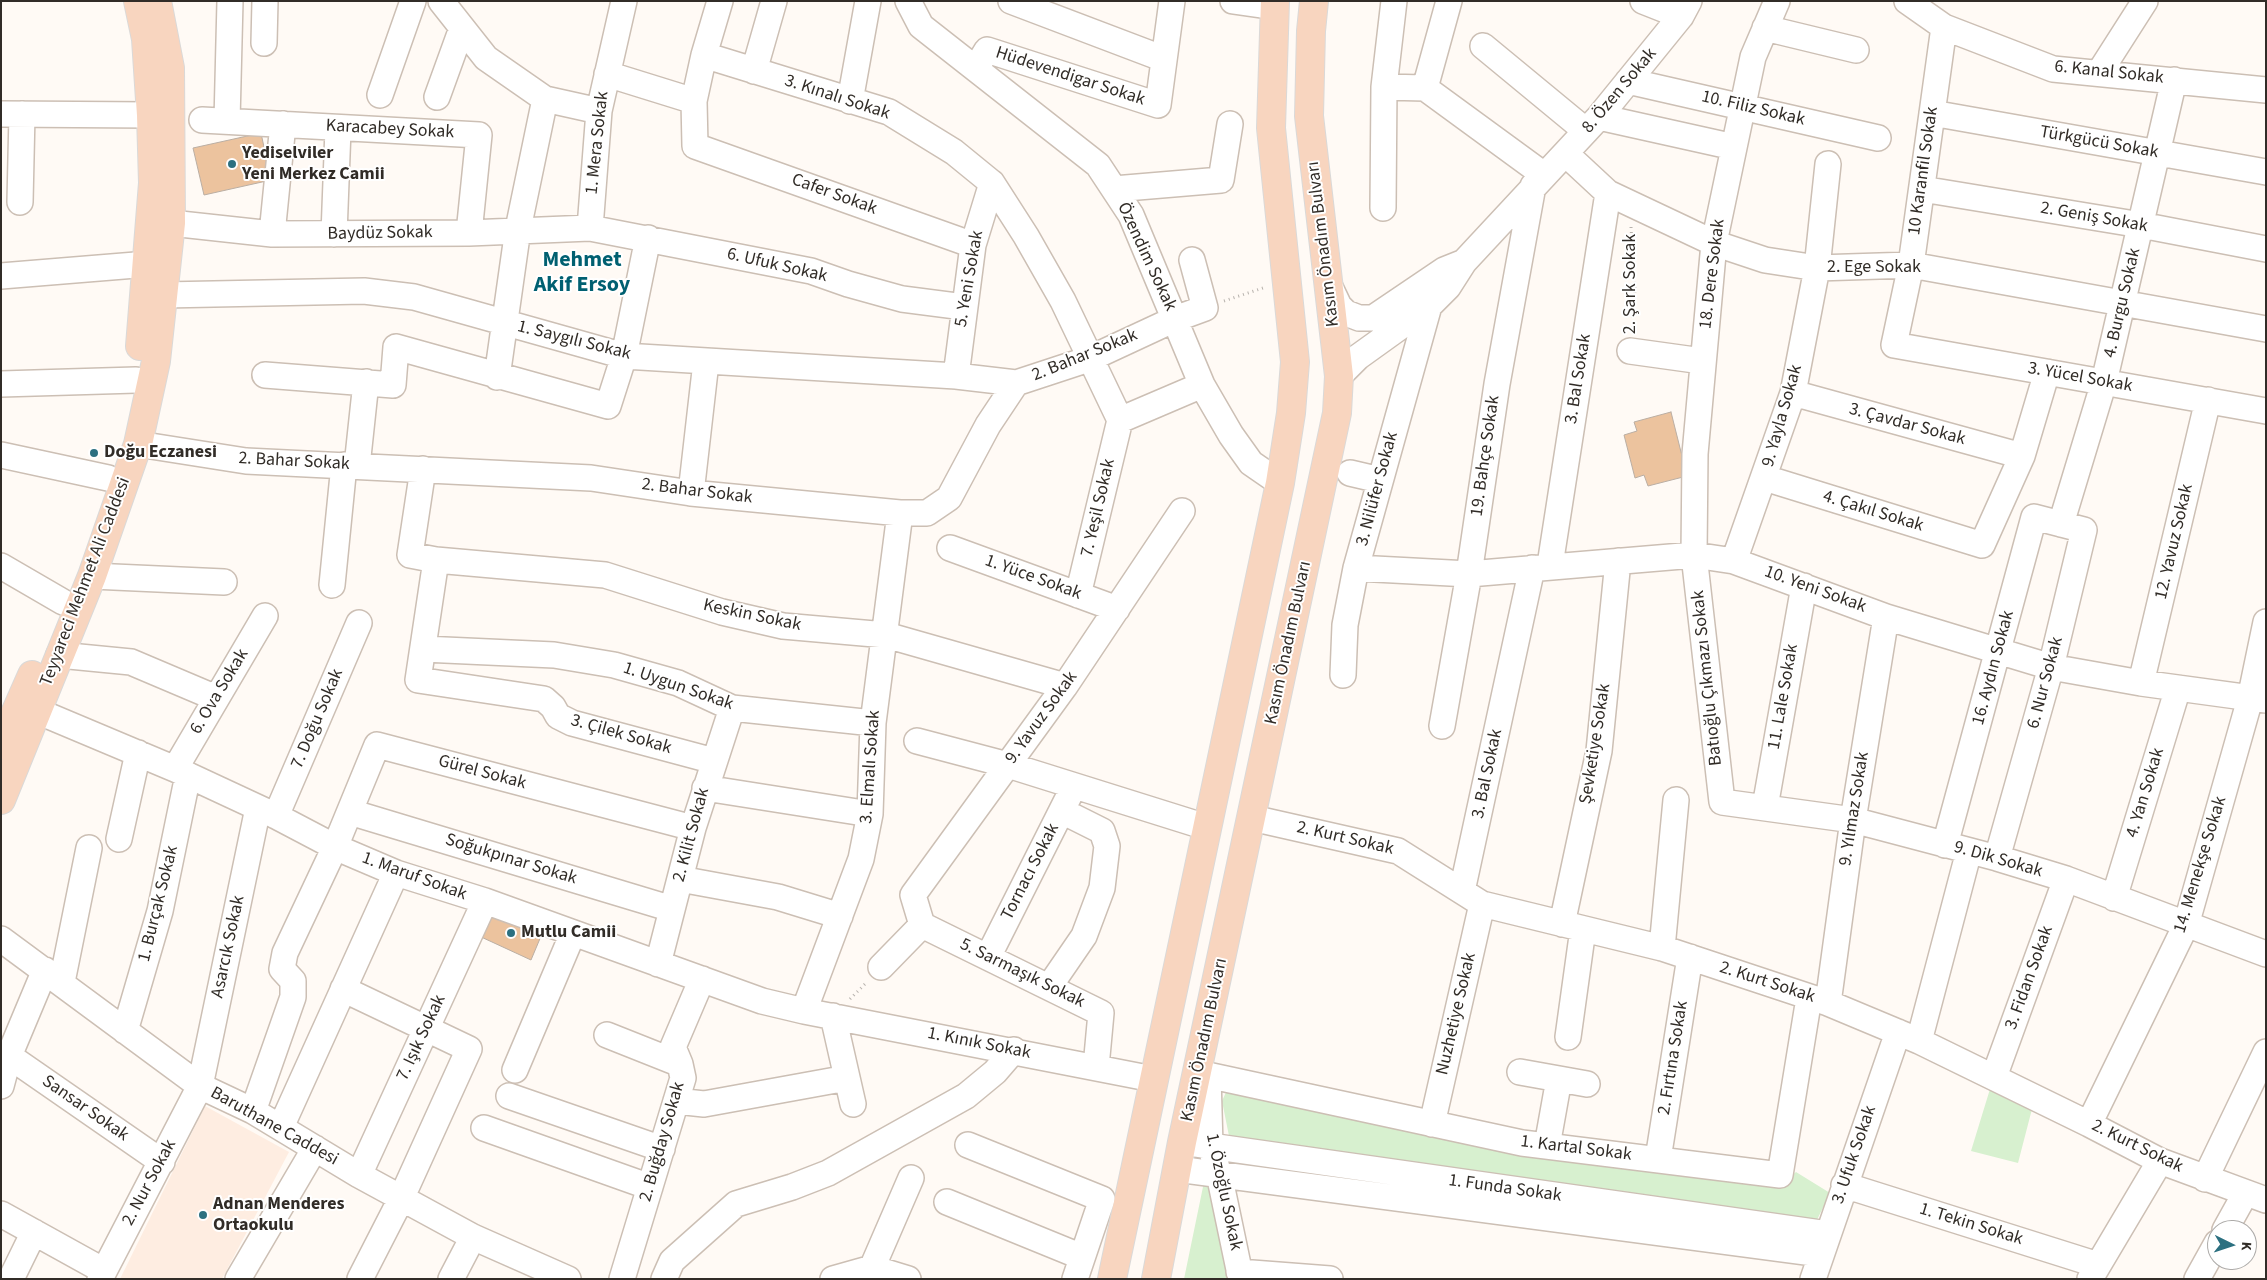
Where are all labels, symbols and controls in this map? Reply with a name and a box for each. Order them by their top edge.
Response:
street label: Hüdevendigar Sokak [993,43,1147,111]
street label: 8. Özen Sokak [1578,44,1662,138]
street label: 6. Kanal Sokak [2053,57,2165,89]
street label: 3. Kınalı Sokak [782,71,892,125]
street label: 10. Filiz Sokak [1699,87,1807,131]
street label: 1. Mera Sokak [582,90,614,196]
street label: 10 Karanfil Sokak [1904,105,1944,237]
street label: Karacabey Sokak [325,116,455,144]
street label: Türkgücü Sokak [2038,122,2160,164]
place label: Yediselviler Yeni Merkez Camii [242,143,385,186]
marker: Yediselviler Yeni Merkez Camii [226,158,238,170]
street label: Kasım Önadım Bulvarı [1303,160,1345,328]
street label: Cafer Sokak [788,170,880,220]
street label: 2. Geniş Sokak [2039,198,2149,238]
street label: Özendim Sokak [1111,199,1181,315]
street label: 18. Dere Sokak [1696,218,1730,330]
street label: Baydüz Sokak [327,222,433,246]
street label: 5. Yeni Sokak [951,229,989,329]
street label: 2. Şark Sokak [1620,234,1642,334]
street label: 6. Ufuk Sokak [725,244,829,288]
street label: 4. Burgu Sokak [2100,246,2146,360]
district label: Mehmet Akif Ersoy [534,248,630,300]
street label: 2. Ege Sokak [1827,257,1921,279]
street label: 1. Saygılı Sokak [515,316,633,366]
street label: 2. Bahar Sokak [1029,325,1141,387]
street label: 3. Bal Sokak [1561,332,1597,426]
street label: 3. Yücel Sokak [2026,358,2134,398]
street label: 9. Yayla Sokak [1758,362,1808,470]
street label: 19. Bahçe Sokak [1467,394,1505,518]
street label: 3. Çavdar Sokak [1846,399,1968,451]
street label: 3. Nilüfer Sokak [1352,429,1404,549]
place label: Doğu Eczanesi [104,442,217,464]
marker: Doğu Eczanesi [88,447,100,459]
street label: 2. Bahar Sokak [238,448,350,476]
street label: 7. Yeşil Sokak [1077,457,1121,559]
street label: Teyyareci Mehmet Ali Caddesi [36,474,136,690]
street label: 2. Bahar Sokak [640,474,754,510]
street label: 12. Yavuz Sokak [2151,482,2199,602]
street label: 4. Çakıl Sokak [1820,486,1926,538]
street label: 1. Yüce Sokak [982,551,1084,605]
street label: Kasım Önadım Bulvarı [1261,559,1317,727]
street label: 10. Yeni Sokak [1761,562,1869,618]
street label: Batıoğlu Çıkmazı Sokak [1688,589,1728,767]
street label: Keskin Sokak [701,595,803,637]
street label: 16. Aydın Sokak [1968,608,2020,728]
street label: 6. Nur Sokak [2023,635,2069,731]
street label: 11. Lale Sokak [1764,642,1804,752]
street label: 6. Ova Sokak [186,645,254,739]
street label: 1. Uygun Sokak [620,658,736,716]
street label: 7. Doğu Sokak [287,666,349,772]
street label: 9. Yavuz Sokak [1001,668,1083,768]
street label: Şevketiye Sokak [1576,682,1616,806]
street label: 3. Elmalı Sokak [856,709,886,825]
street label: 3. Çilek Sokak [568,710,674,760]
street label: 3. Bal Sokak [1468,727,1508,821]
street label: 4. Yan Sokak [2122,745,2170,841]
street label: 9. Yılmaz Sokak [1835,750,1875,868]
street label: Gürel Sokak [436,751,528,795]
street label: 2. Kilit Sokak [669,786,715,884]
street label: 14. Menekşe Sokak [2170,794,2232,936]
street label: 2. Kurt Sokak [1294,817,1396,861]
street label: Tornacı Sokak [997,820,1065,924]
street label: Soğukpınar Sokak [443,830,579,890]
street label: 9. Dik Sokak [1951,837,2045,883]
street label: 1. Burçak Sokak [134,844,184,964]
street label: 1. Maruf Sokak [359,848,469,906]
street label: Asarcık Sokak [208,894,250,1000]
place label: Mutlu Camii [521,922,616,944]
street label: 3. Fidan Sokak [2001,923,2059,1033]
marker: Mutlu Camii [505,927,517,939]
street label: 5. Sarmaşık Sokak [956,934,1088,1014]
street label: Nuzhetiye Sokak [1432,951,1482,1077]
street label: Kasım Önadım Bulvarı [1177,956,1233,1124]
street label: 2. Kurt Sokak [1717,957,1817,1009]
street label: 7. Işık Sokak [393,992,451,1084]
street label: 2. Fırtına Sokak [1654,999,1694,1117]
street label: 1. Kınık Sokak [926,1023,1032,1065]
street label: Sansar Sokak [37,1071,133,1147]
street label: 2. Buğday Sokak [636,1080,690,1204]
street label: Baruthane Caddesi [206,1083,342,1171]
street label: 3. Ufuk Sokak [1828,1103,1882,1207]
street label: 2. Kurt Sokak [2088,1116,2186,1178]
street label: 1. Özoğlu Sokak [1200,1131,1246,1253]
street label: 1. Kartal Sokak [1519,1131,1633,1167]
street label: 2. Nur Sokak [118,1136,182,1230]
street label: 1. Funda Sokak [1447,1170,1563,1208]
place label: Adnan Menderes Ortaokulu [213,1194,345,1236]
street label: 1. Tekin Sokak [1917,1199,2025,1251]
marker: Adnan Menderes Ortaokulu [197,1209,209,1221]
north arrow [2207,1220,2257,1270]
text: K [2236,1241,2256,1251]

